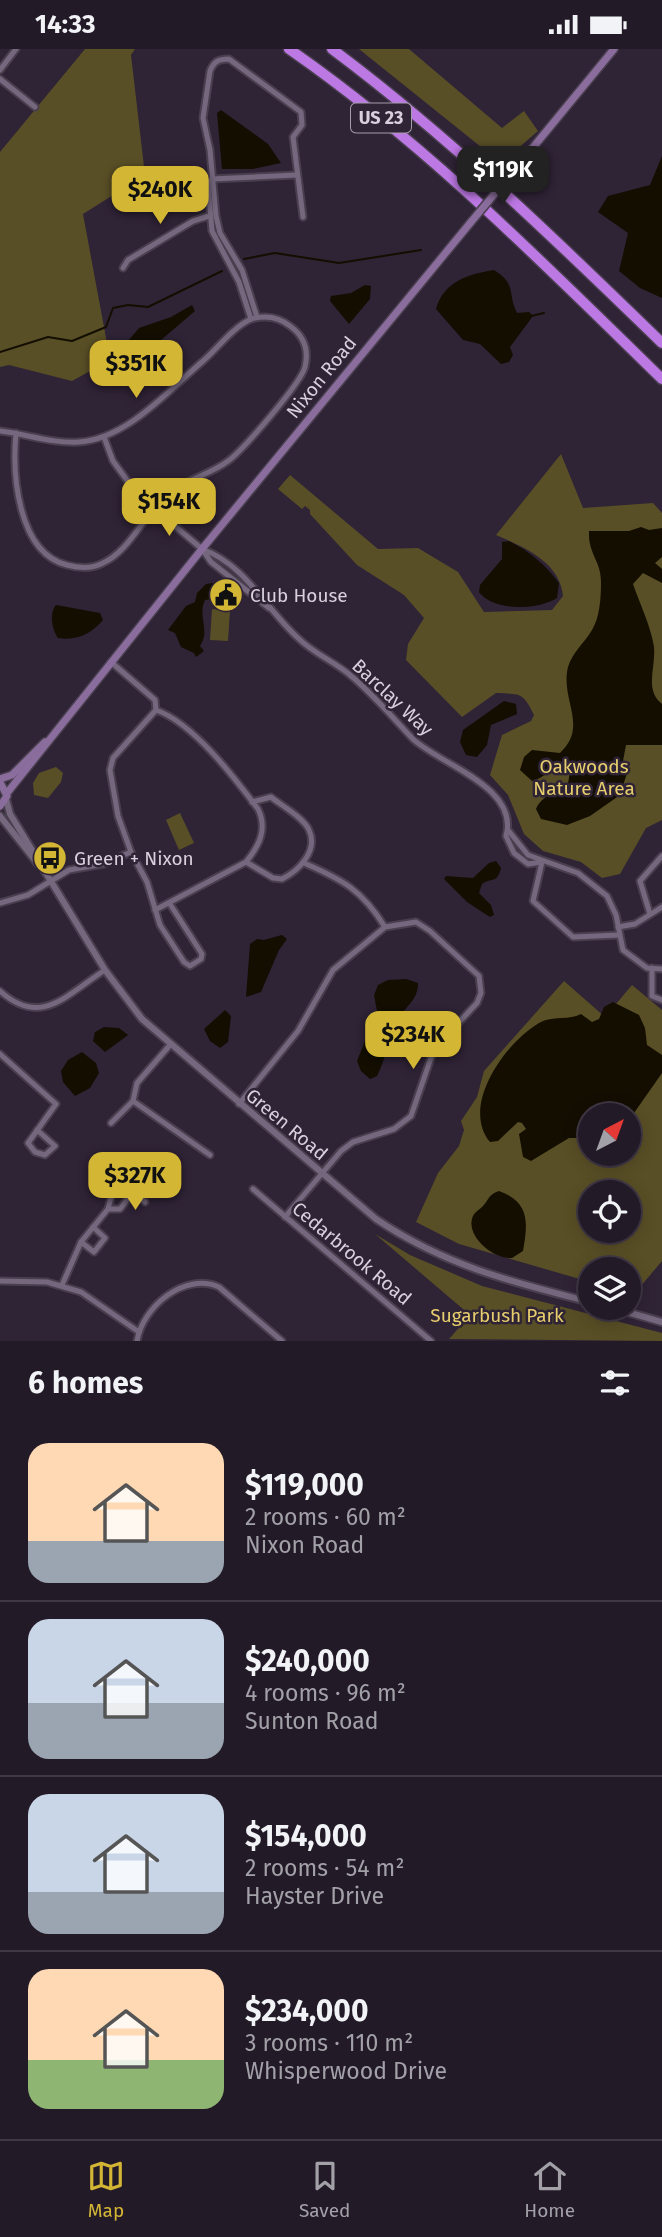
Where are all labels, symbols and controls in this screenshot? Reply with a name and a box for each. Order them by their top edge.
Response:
text: 14:33 [35,9,95,40]
road number: US 23 [351,104,411,133]
pin: $119K [454,146,552,206]
text: $119K [473,155,533,183]
pin: $240K [111,167,209,226]
text: $240K [128,175,192,203]
street label: Nixon Road [281,332,361,423]
pin: $351K [87,341,185,400]
text: $351K [106,349,166,377]
pin: $154K [120,479,218,538]
text: $154K [138,487,200,515]
public building icon: Club House [207,576,245,614]
place label: Club House [250,584,348,607]
street label: Barclay Way [347,654,438,741]
park label: Oakwoods Nature Area [533,755,635,800]
bus stop icon: Green + Nixon [31,839,69,877]
place label: Green + Nixon [74,847,194,870]
pin: $234K [364,1011,462,1071]
text: $234K [381,1020,445,1048]
street label: Green Road [241,1084,332,1165]
north arrow [578,1103,640,1165]
map controls [578,1103,641,1320]
pin: $327K [86,1153,184,1212]
text: $327K [104,1161,166,1189]
button: locate [578,1180,641,1243]
street label: Cedarbrook Road [287,1197,416,1310]
button: layers [578,1257,641,1320]
park label: Sugarbush Park [430,1304,564,1327]
icon: filters [596,1364,634,1402]
text: 6 homes [28,1365,143,1401]
text: $119,000 [245,1467,364,1503]
icon: home [84,1471,168,1555]
text: 2 rooms · 60 m² [245,1503,406,1531]
text: Nixon Road [245,1531,364,1559]
text: $240,000 [245,1643,370,1679]
icon: home [84,1647,168,1731]
text: 4 rooms · 96 m² [245,1679,406,1707]
text: Sunton Road [245,1707,378,1735]
text: $154,000 [245,1818,367,1854]
icon: home [84,1822,168,1906]
text: 2 rooms · 54 m² [245,1854,404,1882]
text: Hayster Drive [245,1882,384,1910]
text: $234,000 [245,1993,368,2029]
icon: home [84,1997,168,2081]
text: 3 rooms · 110 m² [245,2029,413,2057]
text: Whisperwood Drive [245,2057,447,2085]
tab: Map [87,2157,125,2222]
tab: Saved [299,2157,350,2222]
tab: Home [524,2157,575,2222]

